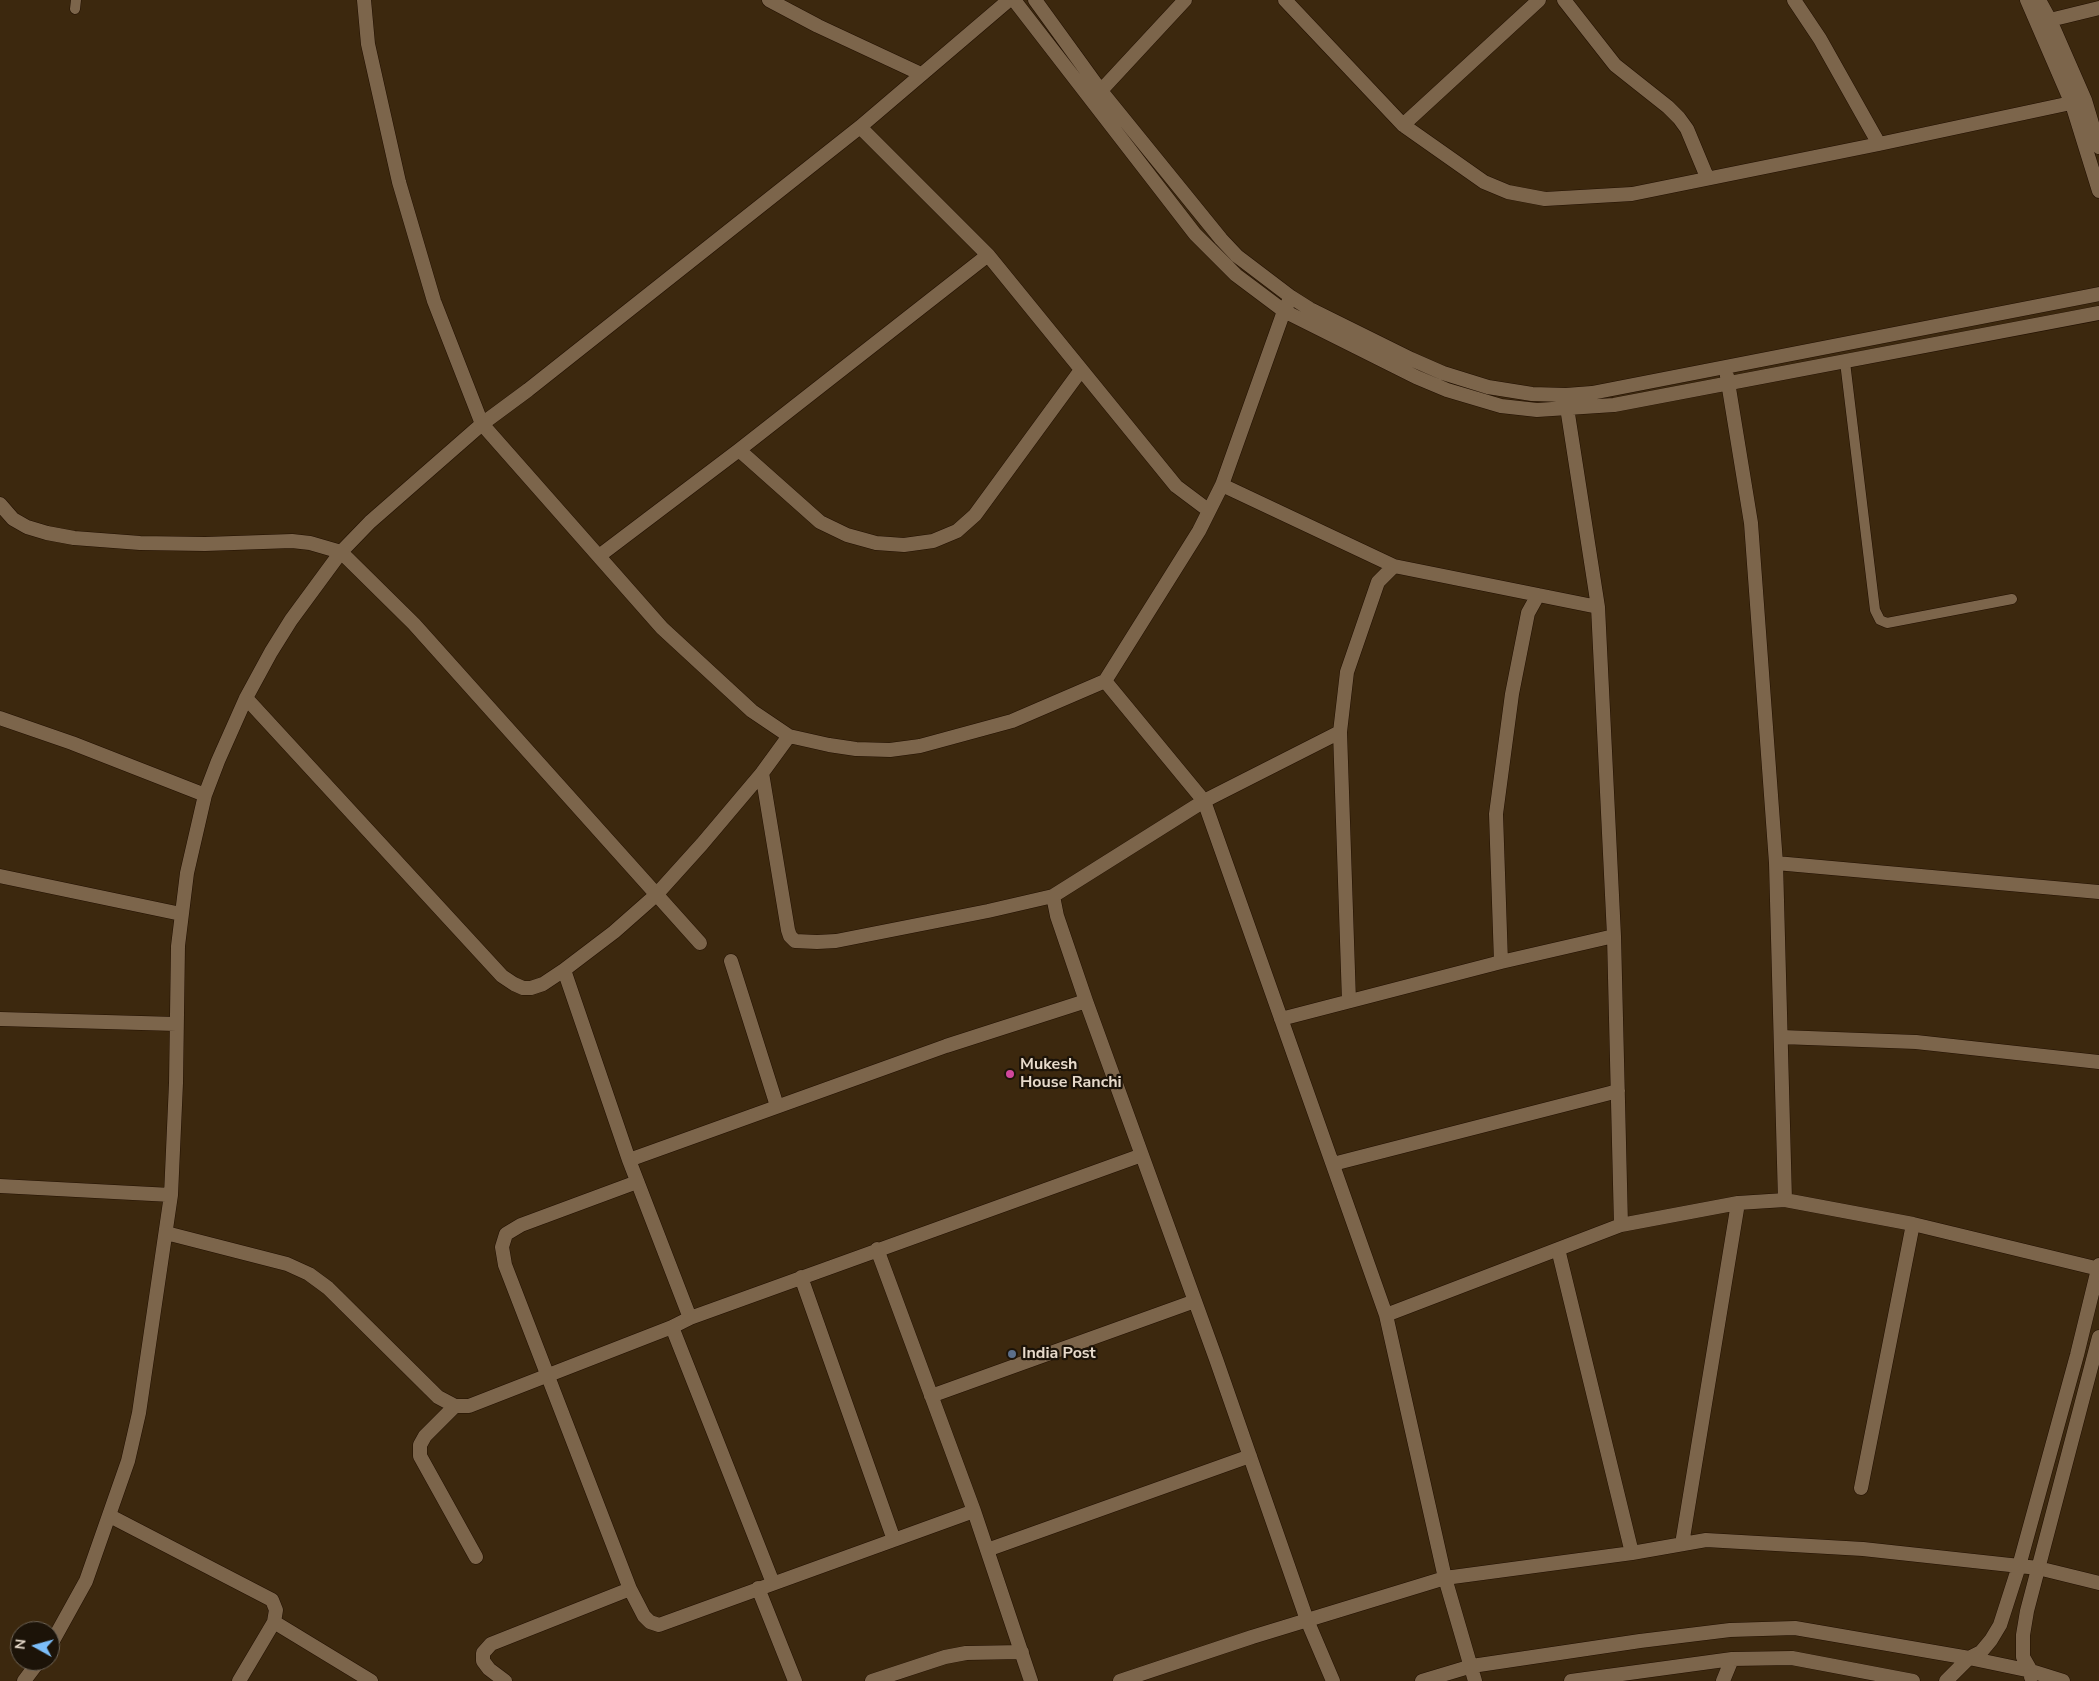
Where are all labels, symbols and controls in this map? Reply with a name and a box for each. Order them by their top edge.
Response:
place label: Mukesh House Ranchi [1020,1055,1122,1093]
marker: Mukesh House Ranchi [1004,1068,1016,1080]
place label: India Post [1022,1344,1096,1364]
marker: India Post [1006,1348,1018,1360]
north arrow [10,1621,60,1671]
text: N [11,1638,31,1651]

